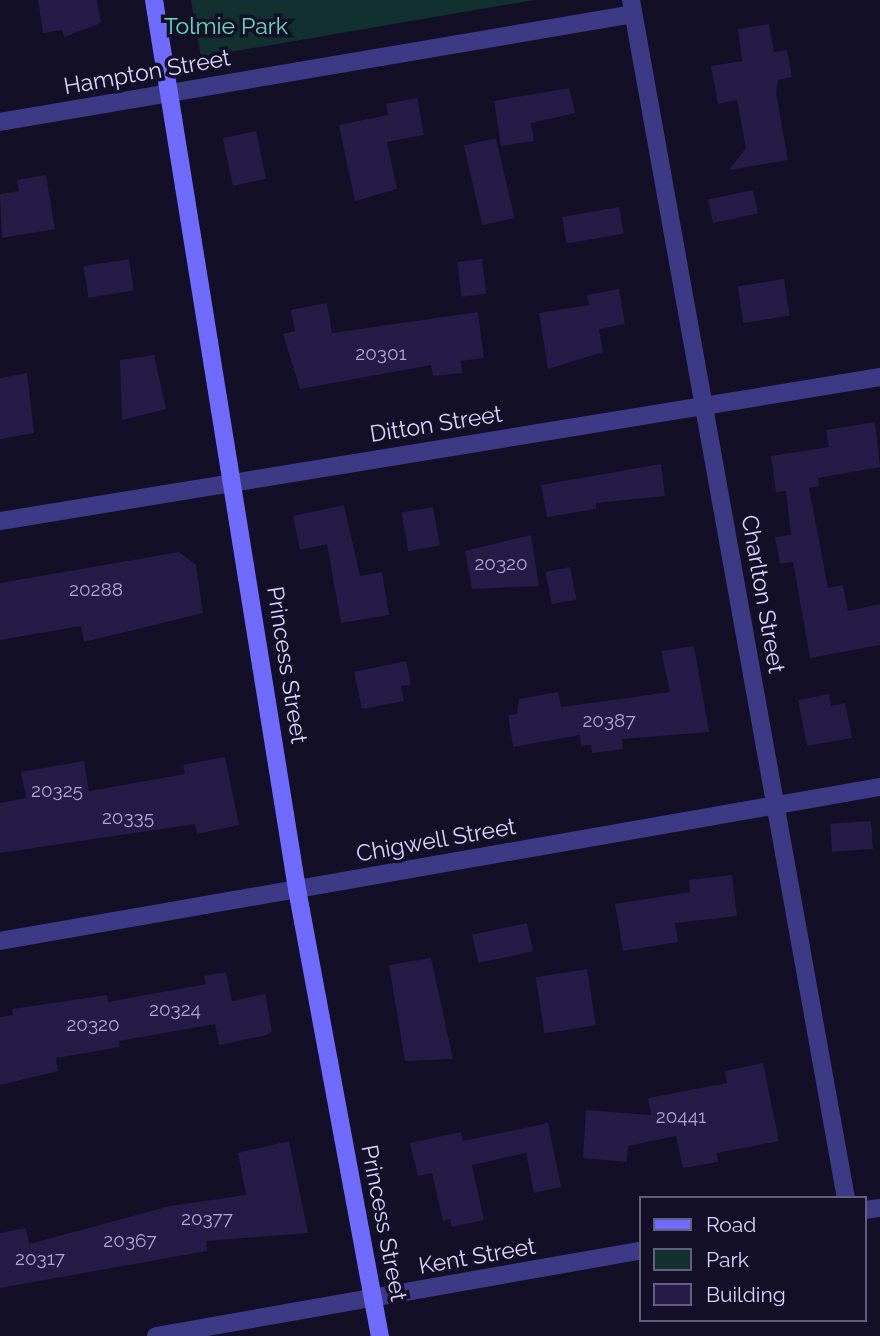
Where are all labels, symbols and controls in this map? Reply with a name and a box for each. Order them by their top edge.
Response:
park label: Tolmie Park [164,12,288,40]
street label: Hampton Street [62,44,232,100]
house number: 20301 [355,343,407,365]
street label: Ditton Street [368,400,504,448]
street label: Charlton Street [735,513,791,675]
house number: 20320 [474,553,528,575]
house number: 20288 [69,579,123,601]
street label: Princess Street [261,584,313,746]
house number: 20387 [582,710,636,732]
house number: 20325 [31,780,83,802]
house number: 20335 [102,807,154,829]
street label: Chigwell Street [354,812,518,868]
house number: 20324 [149,999,201,1021]
house number: 20320 [66,1014,120,1036]
house number: 20441 [656,1106,706,1128]
street label: Princess Street [355,1142,413,1304]
legend [638,1196,866,1322]
house number: 20377 [181,1208,233,1230]
text: Road [706,1212,756,1237]
house number: 20367 [103,1230,157,1252]
street label: Kent Street [416,1232,538,1280]
text: Park [706,1247,749,1272]
house number: 20317 [15,1248,65,1270]
text: Building [706,1282,786,1307]

